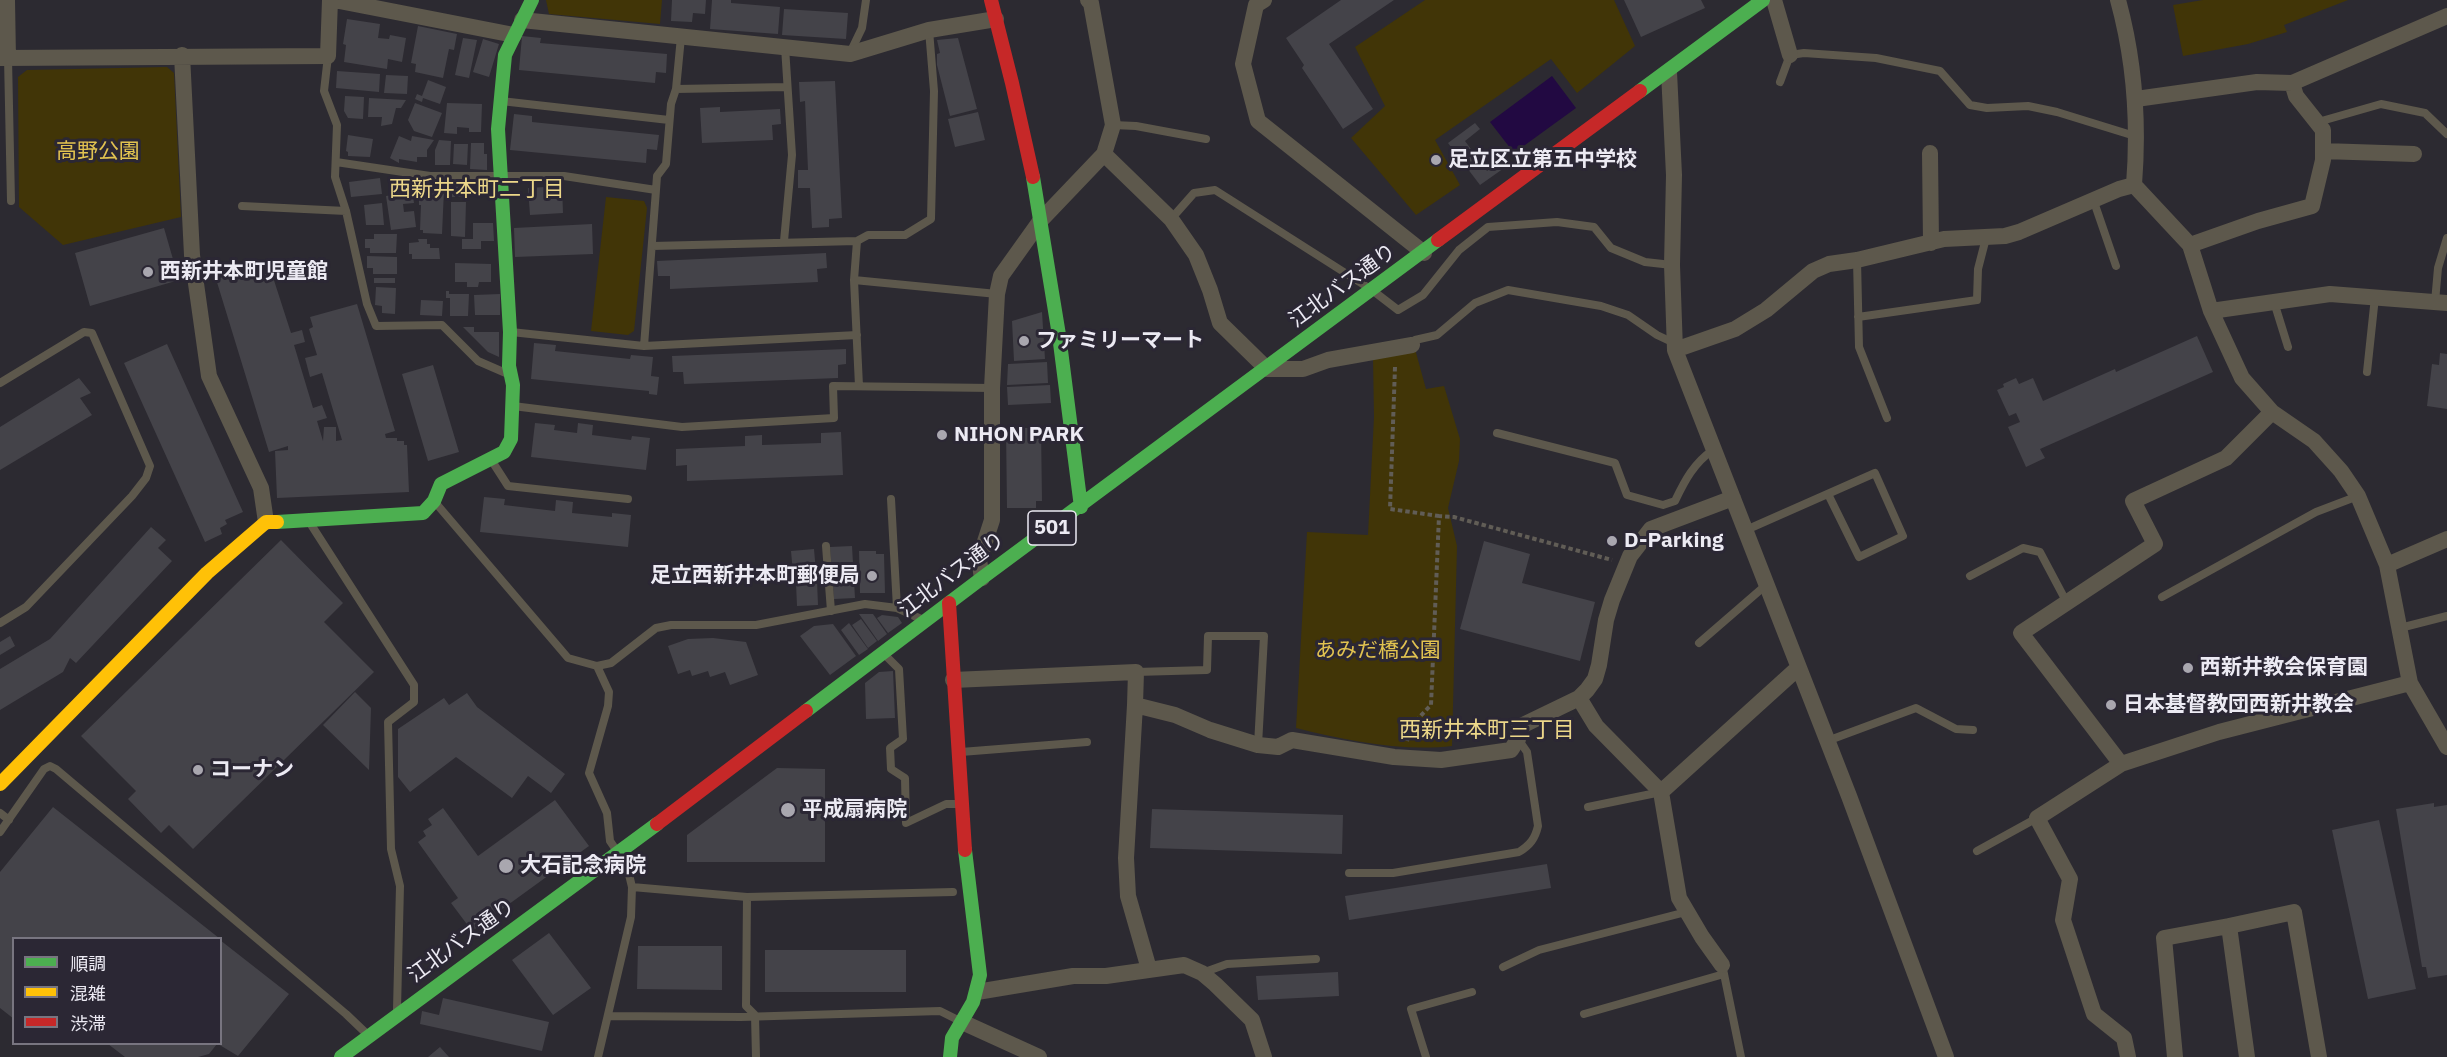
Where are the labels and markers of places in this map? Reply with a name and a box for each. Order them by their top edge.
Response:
place label: 足立区立第五中学校 [1448,147,1637,173]
marker: 足立区立第五中学校 [1429,153,1443,167]
place label: 西新井本町児童館 [160,259,328,285]
marker: 西新井本町児童館 [141,265,155,279]
place label: ファミリーマート [1036,328,1204,354]
marker: ファミリーマート [1017,334,1031,348]
place label: NIHON PARK [954,422,1084,448]
marker: NIHON PARK [935,428,949,442]
place label: D-Parking [1624,528,1724,554]
marker: D-Parking [1605,534,1619,548]
place label: 足立西新井本町郵便局 [650,563,860,589]
marker: 足立西新井本町郵便局 [865,569,879,583]
place label: 西新井教会保育園 [2200,655,2368,681]
marker: 西新井教会保育園 [2181,661,2195,675]
place label: 日本基督教団西新井教会 [2123,692,2354,718]
marker: 日本基督教団西新井教会 [2104,698,2118,712]
place label: コーナン [210,757,294,783]
marker: コーナン [191,763,205,777]
place label: 平成扇病院 [802,797,907,823]
marker: 平成扇病院 [779,801,797,819]
place label: 大石記念病院 [520,853,646,879]
marker: 大石記念病院 [497,857,515,875]

